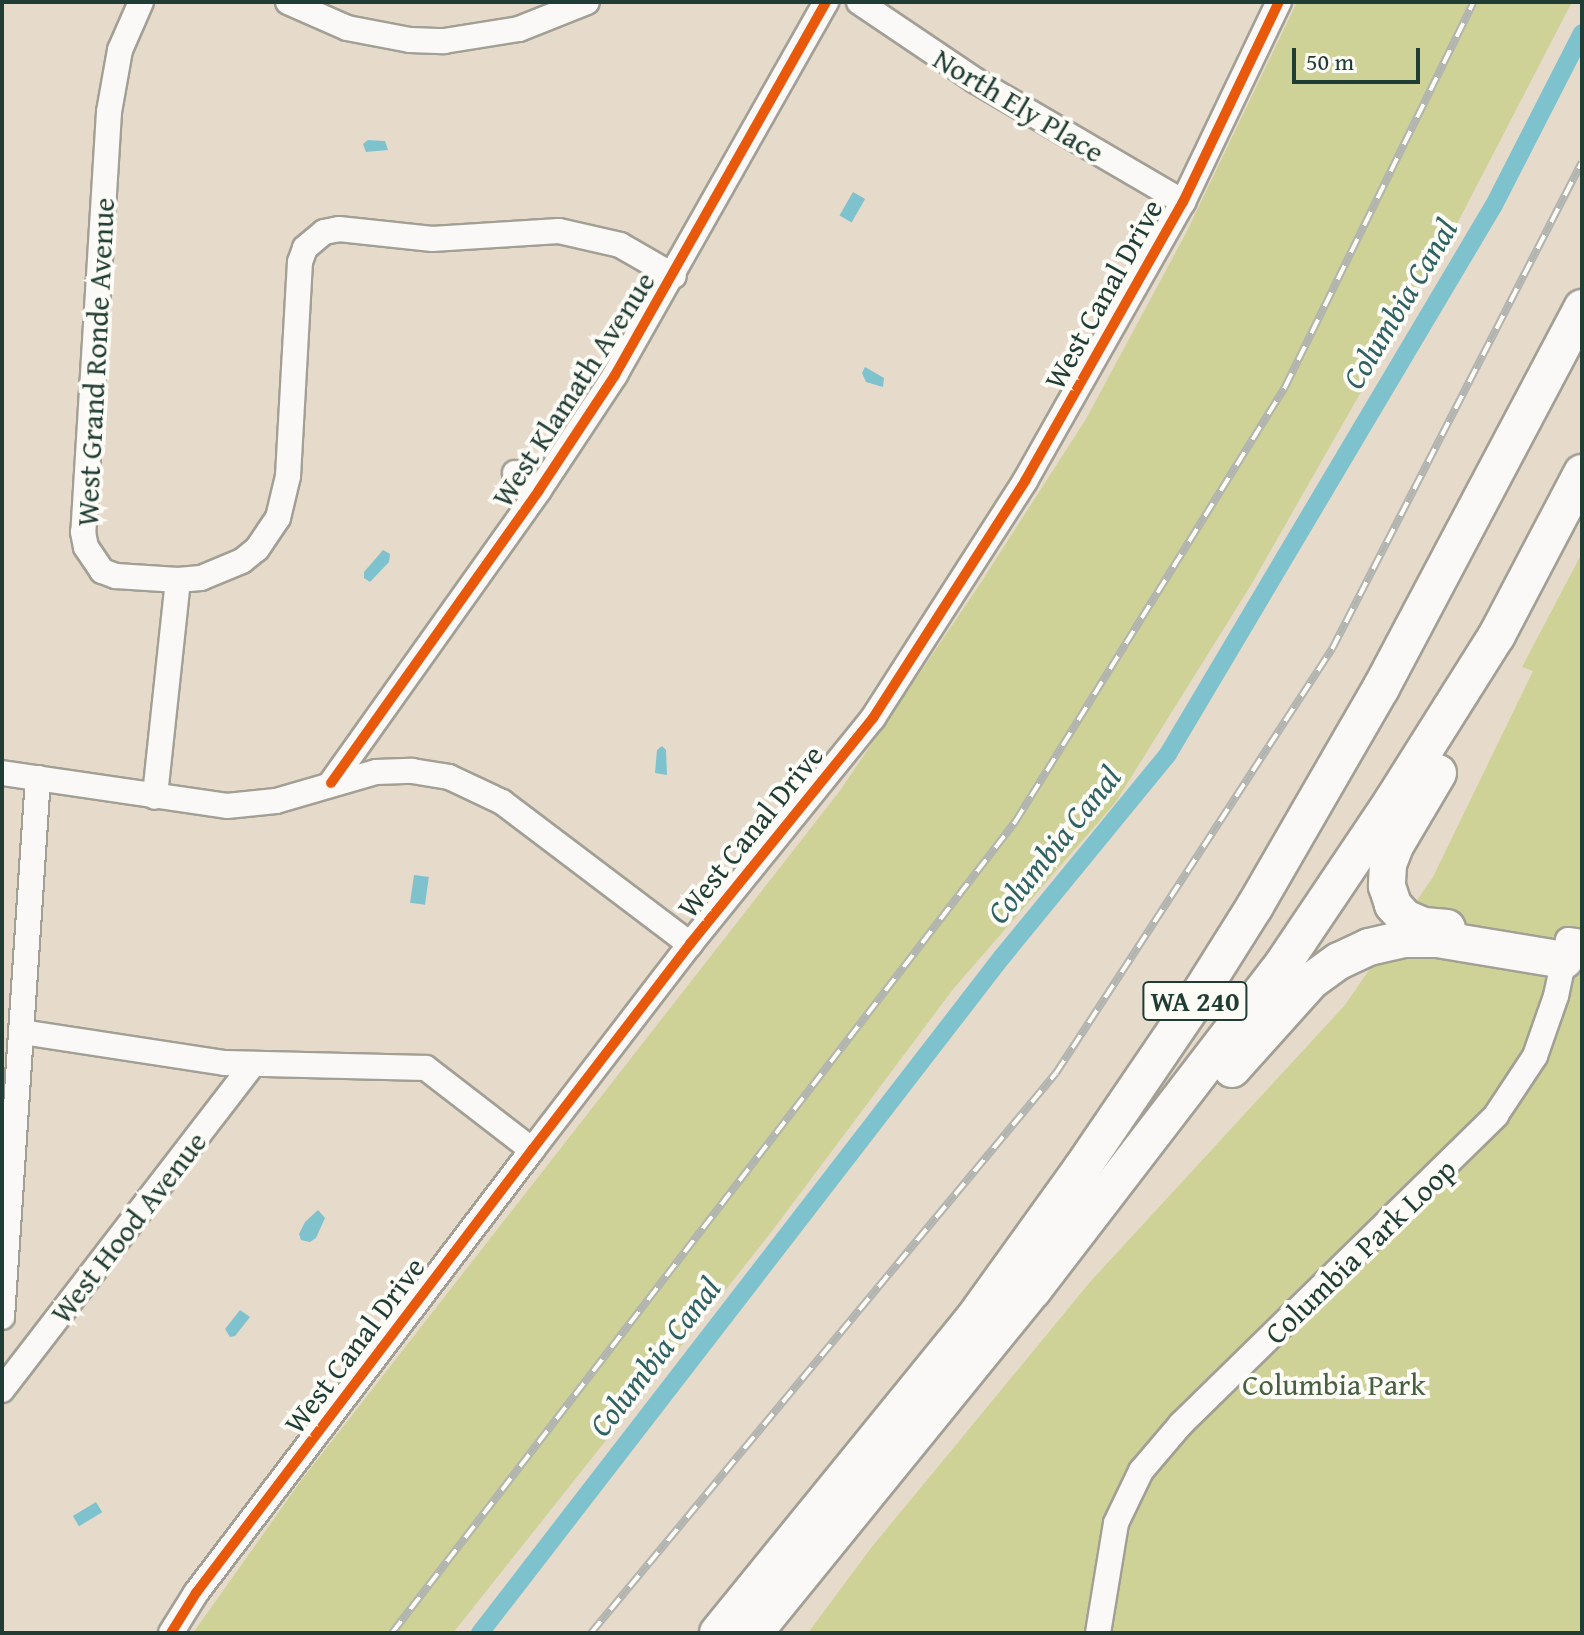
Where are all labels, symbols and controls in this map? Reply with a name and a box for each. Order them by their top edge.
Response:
scale bar [1296,32,1424,82]
street label: North Ely Place [927,40,1111,170]
text: 50 m [1306,44,1354,79]
street label: West Canal Drive [1036,193,1170,395]
street label: West Grand Ronde Avenue [68,197,122,527]
water label: Columbia Canal [1334,212,1466,396]
street label: West Klamath Avenue [484,265,662,513]
street label: West Canal Drive [670,738,830,924]
water label: Columbia Canal [979,759,1129,931]
road number: WA 240 [1141,977,1249,1025]
street label: West Hood Avenue [42,1124,214,1330]
street label: Columbia Park Loop [1257,1151,1463,1351]
street label: West Canal Drive [276,1250,432,1440]
water label: Columbia Canal [581,1270,729,1444]
park label: Columbia Park [1242,1366,1426,1402]

